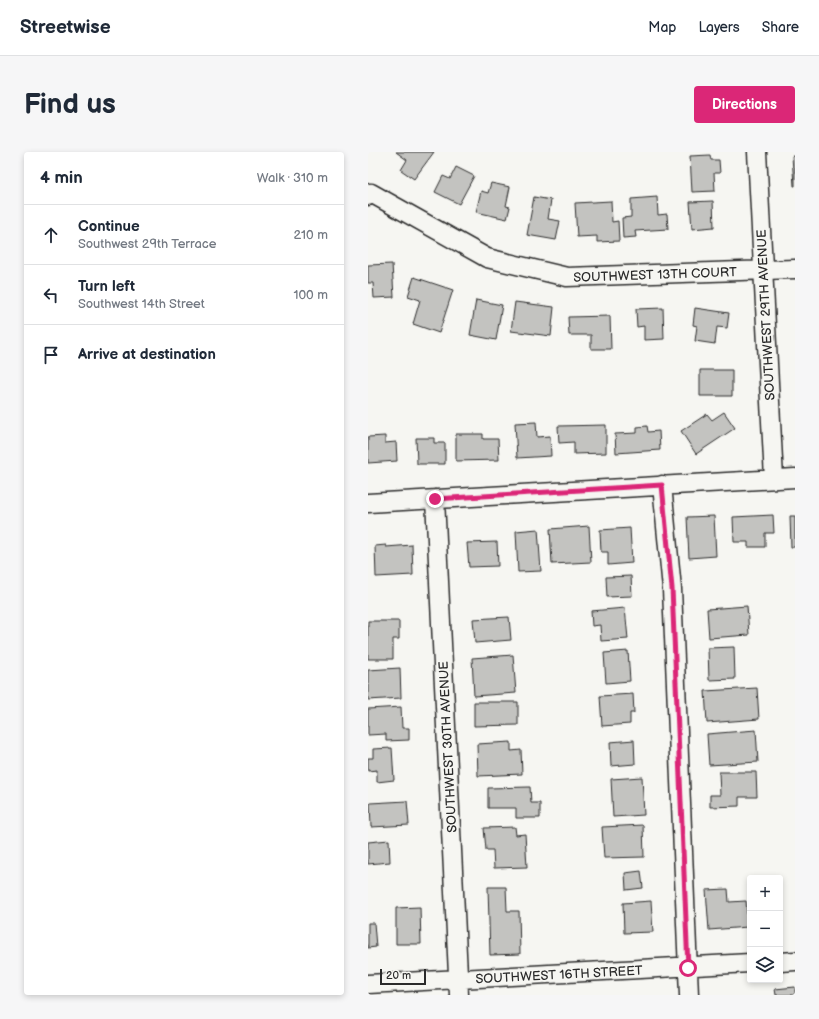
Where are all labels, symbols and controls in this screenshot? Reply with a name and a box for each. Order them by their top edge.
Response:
text: Streetwise [20,16,111,39]
text: Map [648,19,676,36]
text: Layers [698,19,740,36]
text: Share [762,19,799,36]
button: Directions [694,86,795,123]
text: Find us [24,88,116,121]
text: 4 min [40,168,83,188]
text: Walk · 310 m [257,170,328,186]
text: Continue [78,217,140,236]
icon: ahead [40,224,62,246]
text: 210 m [294,227,328,243]
street label: SOUTHWEST 29TH AVENUE [754,229,778,401]
text: Southwest 29th Terrace [78,236,216,252]
street label: SOUTHWEST 13TH COURT [573,264,737,286]
text: Turn left [78,277,135,296]
icon: left [40,284,62,306]
text: 100 m [293,287,328,303]
text: Southwest 14th Street [78,296,205,312]
icon: arrive [40,344,62,366]
text: Arrive at destination [78,345,216,364]
route end [426,490,444,508]
street label: SOUTHWEST 30TH AVENUE [435,660,460,833]
map controls [747,875,783,983]
button: + [747,875,783,911]
button: − [747,911,783,947]
button: layers [747,947,783,983]
route start [679,959,697,977]
street label: SOUTHWEST 16TH STREET [475,963,643,987]
scale bar [380,967,426,986]
text: 20 m [386,969,411,982]

